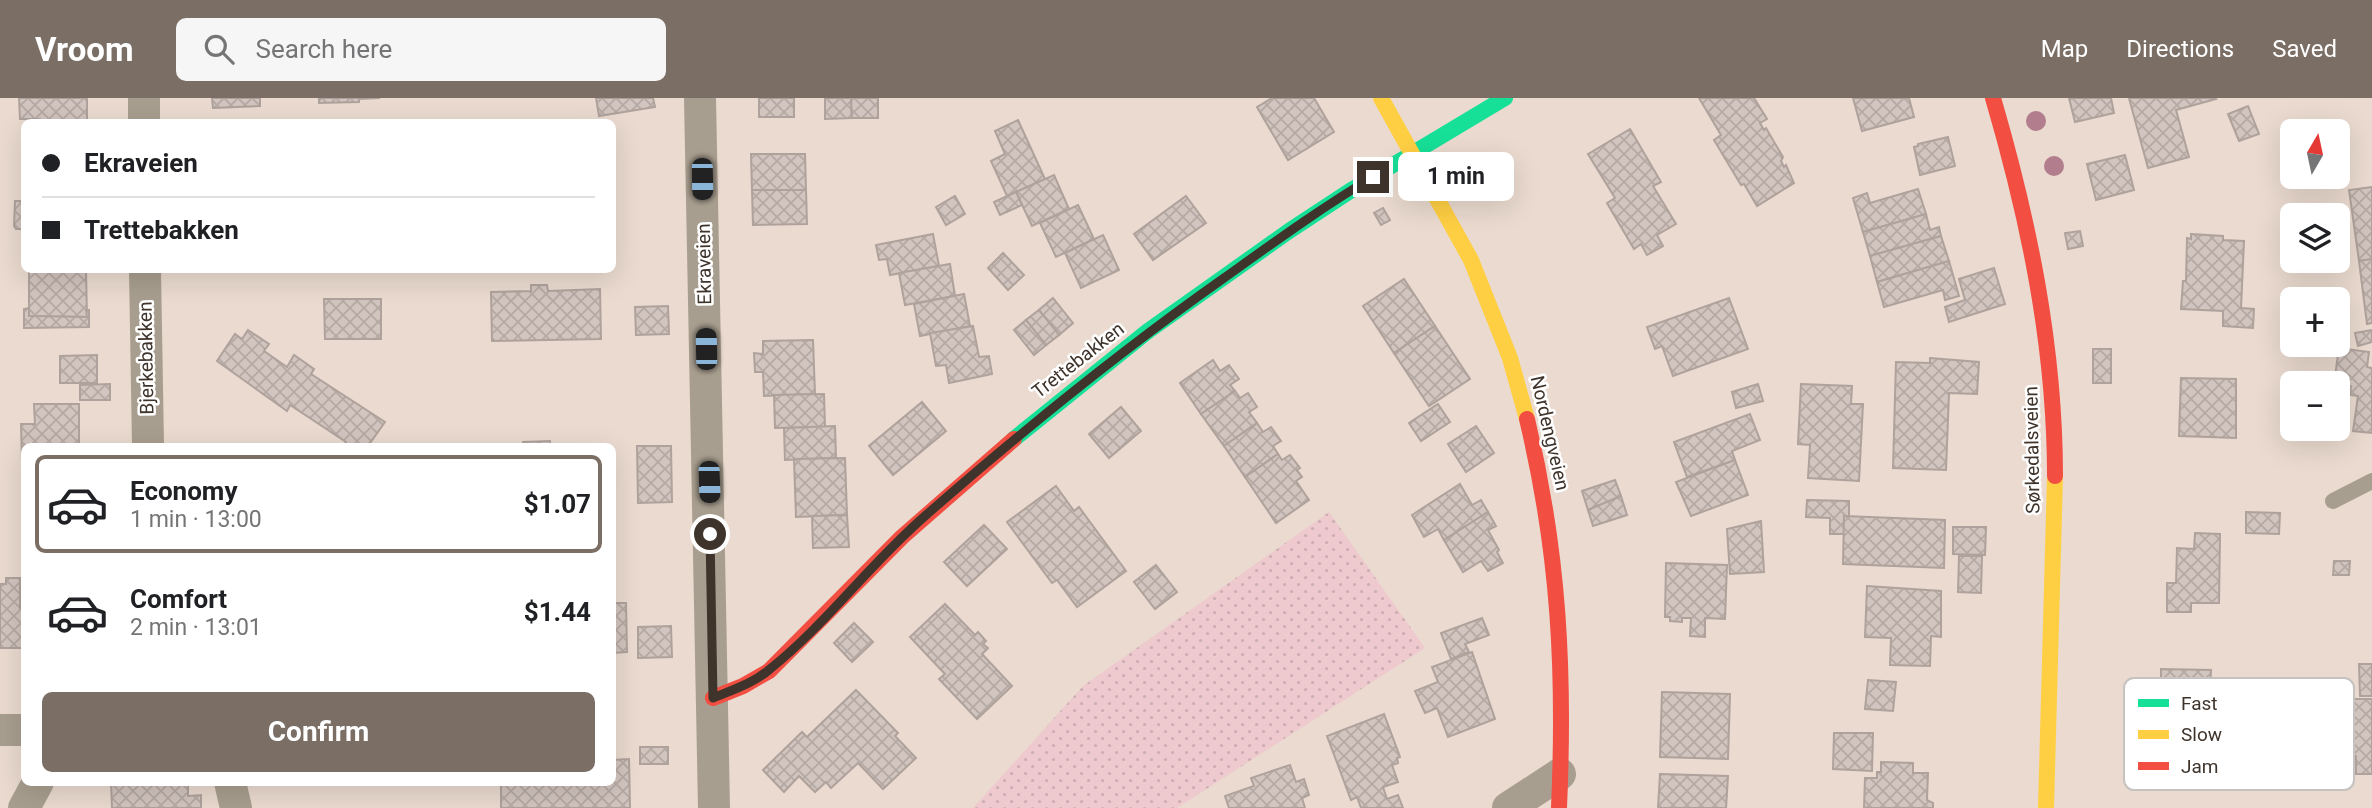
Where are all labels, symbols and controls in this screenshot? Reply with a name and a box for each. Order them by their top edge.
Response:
search box [176,18,666,81]
text: Vroom [35,30,134,69]
icon: search [200,30,238,68]
text: Search here [256,34,392,64]
text: Map [2041,35,2088,63]
text: Directions [2126,35,2234,63]
text: Saved [2272,35,2337,63]
north arrow [2280,119,2350,189]
map controls [2280,119,2350,441]
text: Ekraveien [84,148,198,178]
callout: 1 min [1398,153,1513,202]
car [692,158,713,200]
route end [1357,161,1389,193]
text: 1 min [1427,163,1485,190]
button: layers [2280,203,2350,273]
text: Trettebakken [84,215,239,245]
street label: Ekraveien [692,223,716,305]
button: + [2280,287,2350,357]
street label: Bjerkebakken [134,301,158,415]
street label: Trettebakken [1028,317,1128,403]
car [696,328,717,370]
button: − [2280,371,2350,441]
street label: Nordengveien [1526,373,1574,493]
street label: Sørkedalsveien [2019,386,2045,514]
car [698,461,721,503]
icon: car [46,473,109,536]
text: Economy [130,476,237,506]
text: $1.07 [524,489,591,519]
text: 1 min · 13:00 [130,506,262,533]
route start [694,518,726,550]
icon: car [46,581,109,644]
text: Comfort [130,584,227,614]
text: $1.44 [524,597,591,627]
text: 2 min · 13:01 [130,614,262,641]
legend [2124,678,2354,790]
button: Confirm [42,692,595,772]
text: Fast [2181,692,2218,715]
text: Slow [2181,723,2222,746]
text: Jam [2181,755,2218,778]

